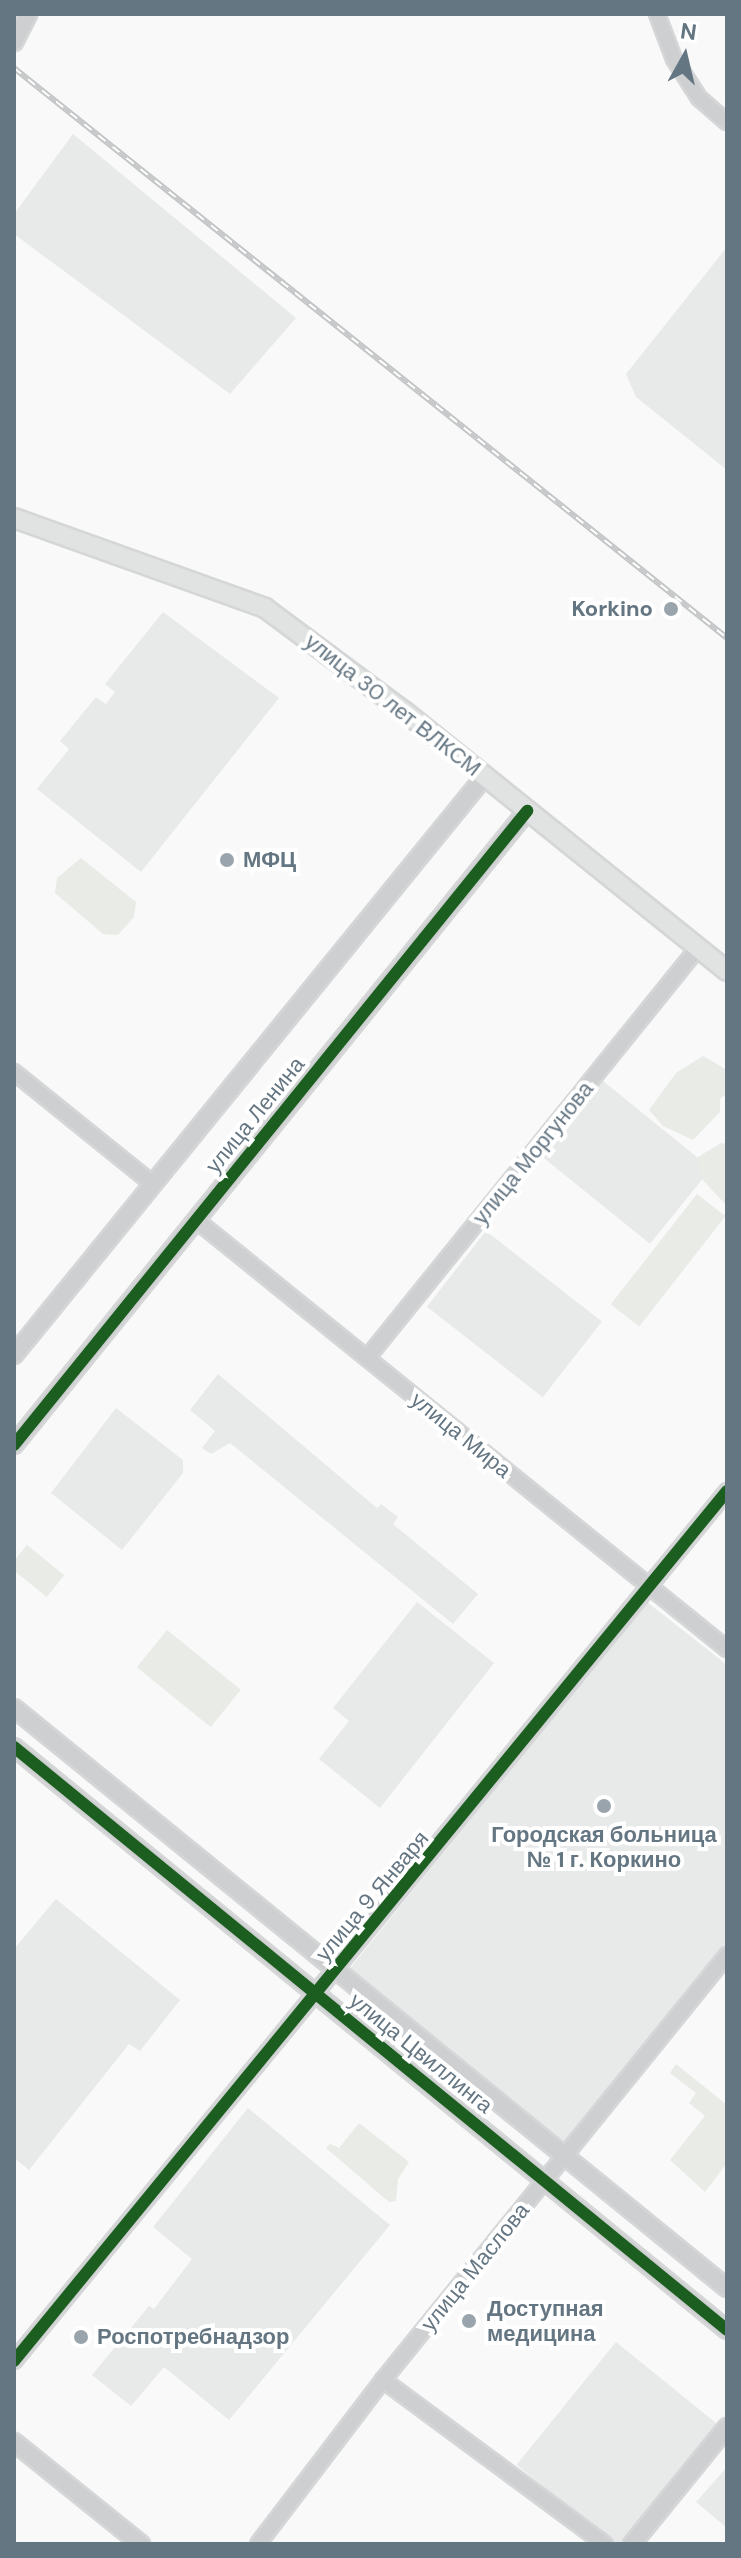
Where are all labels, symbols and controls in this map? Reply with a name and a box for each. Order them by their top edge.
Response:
north arrow [645,16,725,96]
text: N [678,16,698,47]
place label: Korkino [571,596,653,622]
marker: Korkino [660,598,682,620]
street label: улица 30 лет ВЛКСМ [300,628,486,782]
place label: МФЦ [243,847,296,873]
marker: МФЦ [218,851,236,869]
street label: улица Ленина [200,1052,310,1178]
street label: улица Моргунова [467,1076,599,1230]
street label: улица Мира [406,1387,516,1483]
marker: Городская больница № 1 г. Коркино [593,1795,615,1817]
place label: Городская больница № 1 г. Коркино [491,1821,717,1872]
street label: улица 9 Января [310,1826,434,1966]
street label: улица Цвиллинга [344,1987,498,2119]
street label: улица Маслова [415,2198,535,2336]
place label: Доступная медицина [487,2295,604,2346]
marker: Доступная медицина [458,2310,480,2332]
place label: Роспотребнадзор [97,2324,289,2350]
marker: Роспотребнадзор [72,2328,90,2346]

